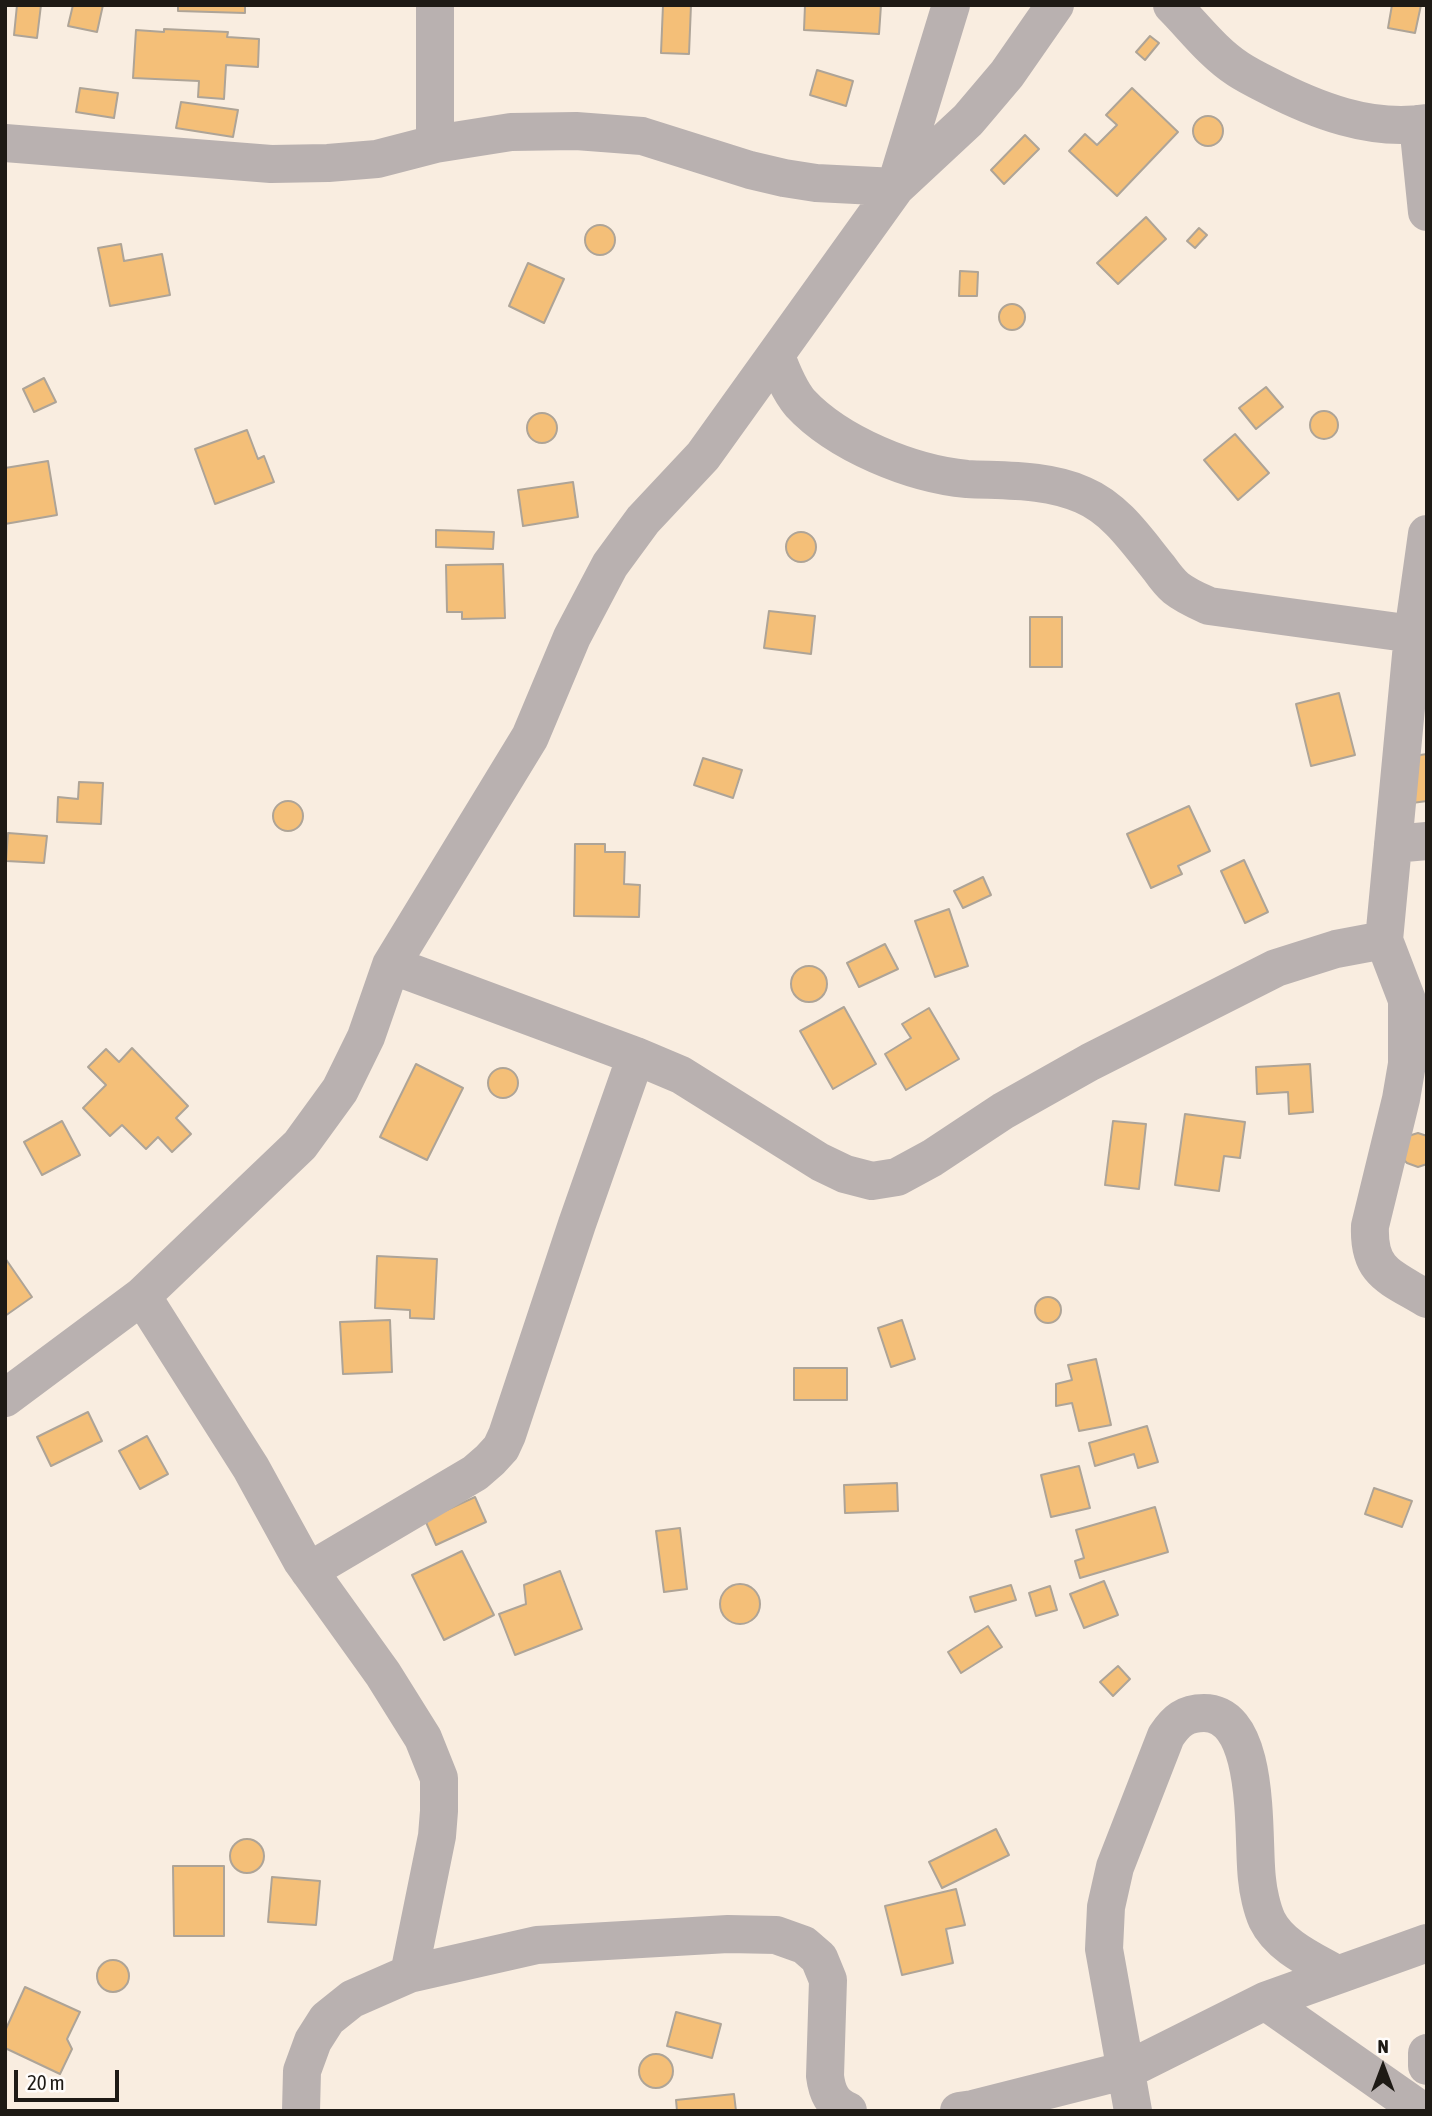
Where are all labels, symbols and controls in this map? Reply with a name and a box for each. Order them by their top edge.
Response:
north arrow [1348,2032,1418,2102]
text: N [1377,2035,1389,2057]
scale bar [18,2056,122,2100]
text: 20 m [27,2070,65,2094]

